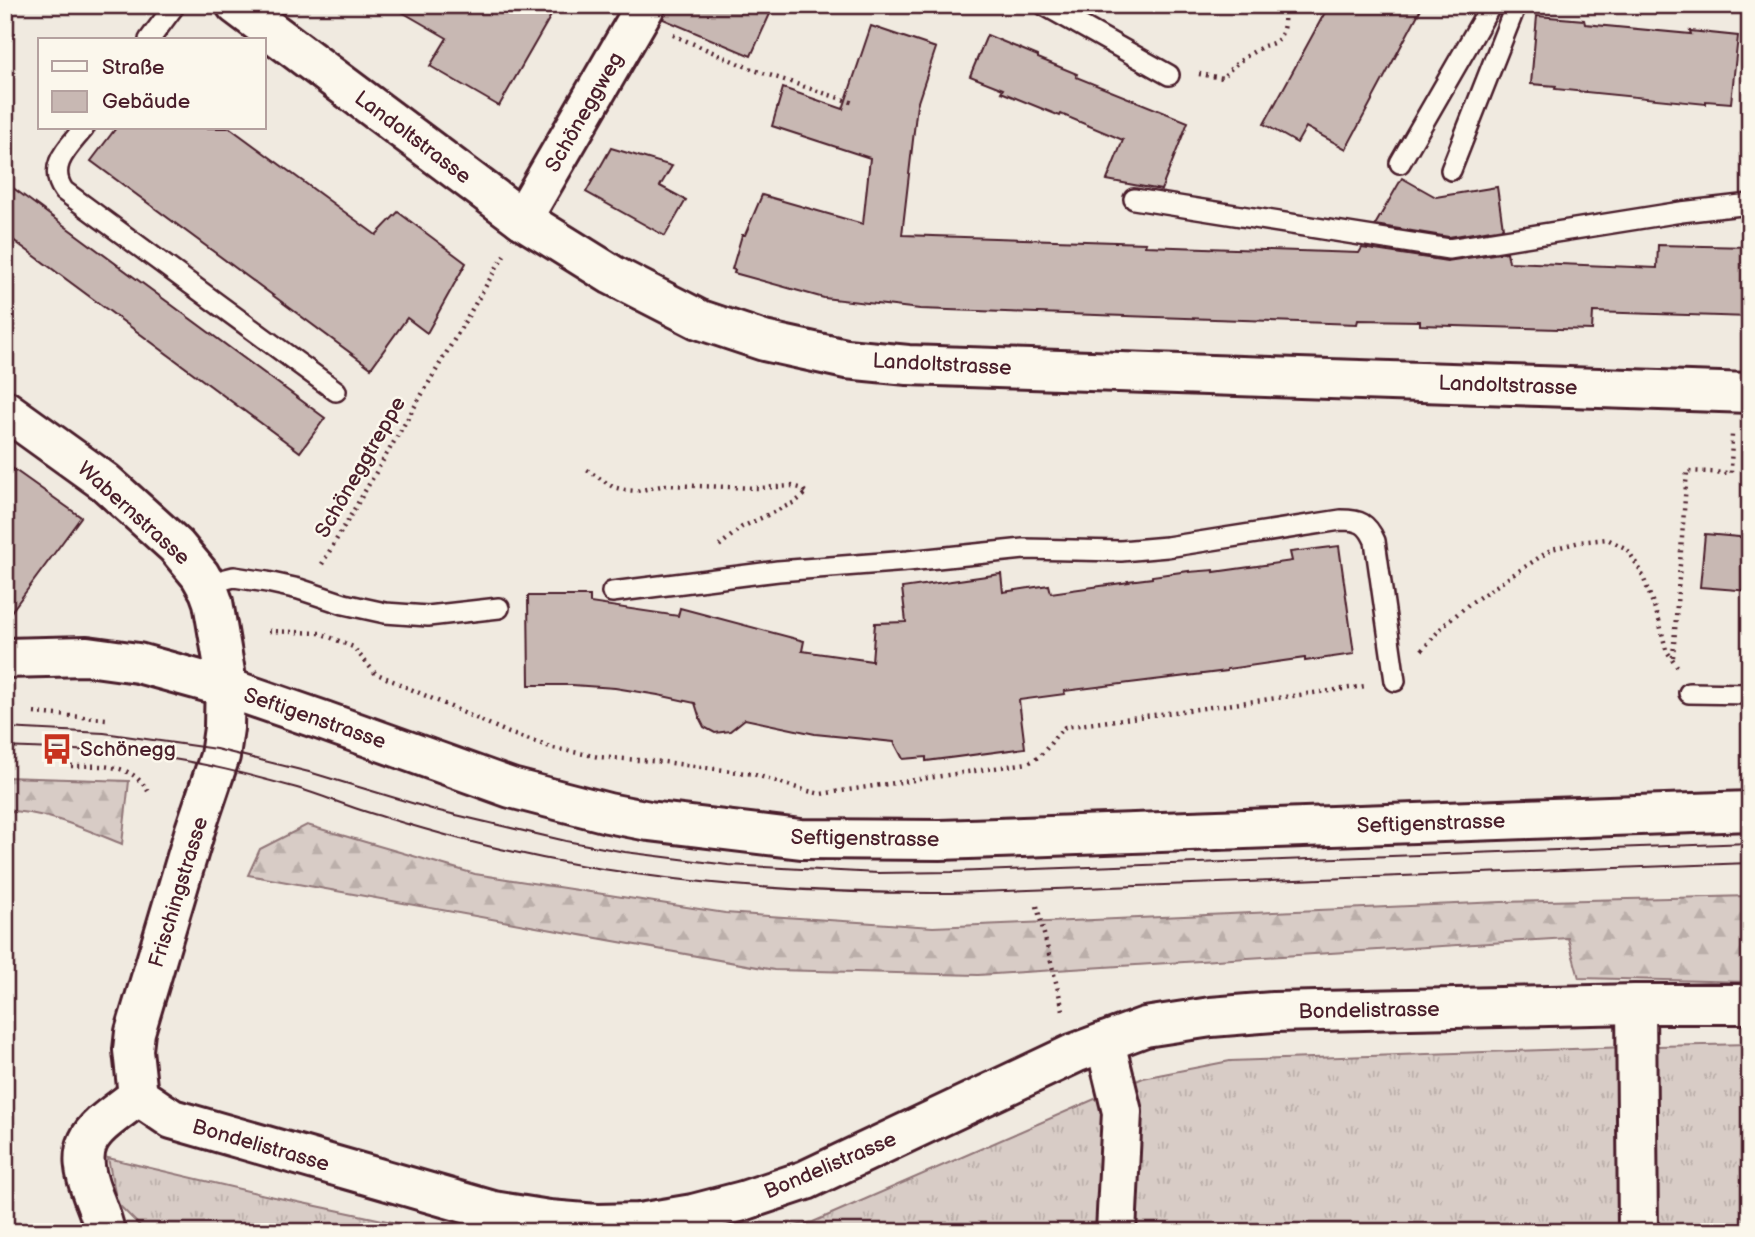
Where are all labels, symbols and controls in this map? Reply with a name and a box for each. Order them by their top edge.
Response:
legend [38,38,266,130]
street label: Schöneggweg [540,48,629,177]
text: Straße [102,55,164,80]
street label: Landoltstrasse [350,86,476,189]
text: Gebäude [102,89,190,114]
street label: Landoltstrasse [872,348,1012,381]
street label: Landoltstrasse [1438,371,1578,400]
street label: Schöneggtreppe [310,392,411,542]
street label: Wabernstrasse [72,456,195,570]
street label: Seftigenstrasse [241,682,389,754]
bus stop icon: Schönegg [40,732,74,766]
place label: Schönegg [80,737,176,762]
street label: Seftigenstrasse [1356,808,1506,839]
street label: Frischingstrasse [144,814,213,970]
street label: Seftigenstrasse [790,825,940,852]
street label: Bondelistrasse [1298,997,1440,1024]
street label: Bondelistrasse [189,1114,332,1177]
street label: Bondelistrasse [760,1126,900,1205]

